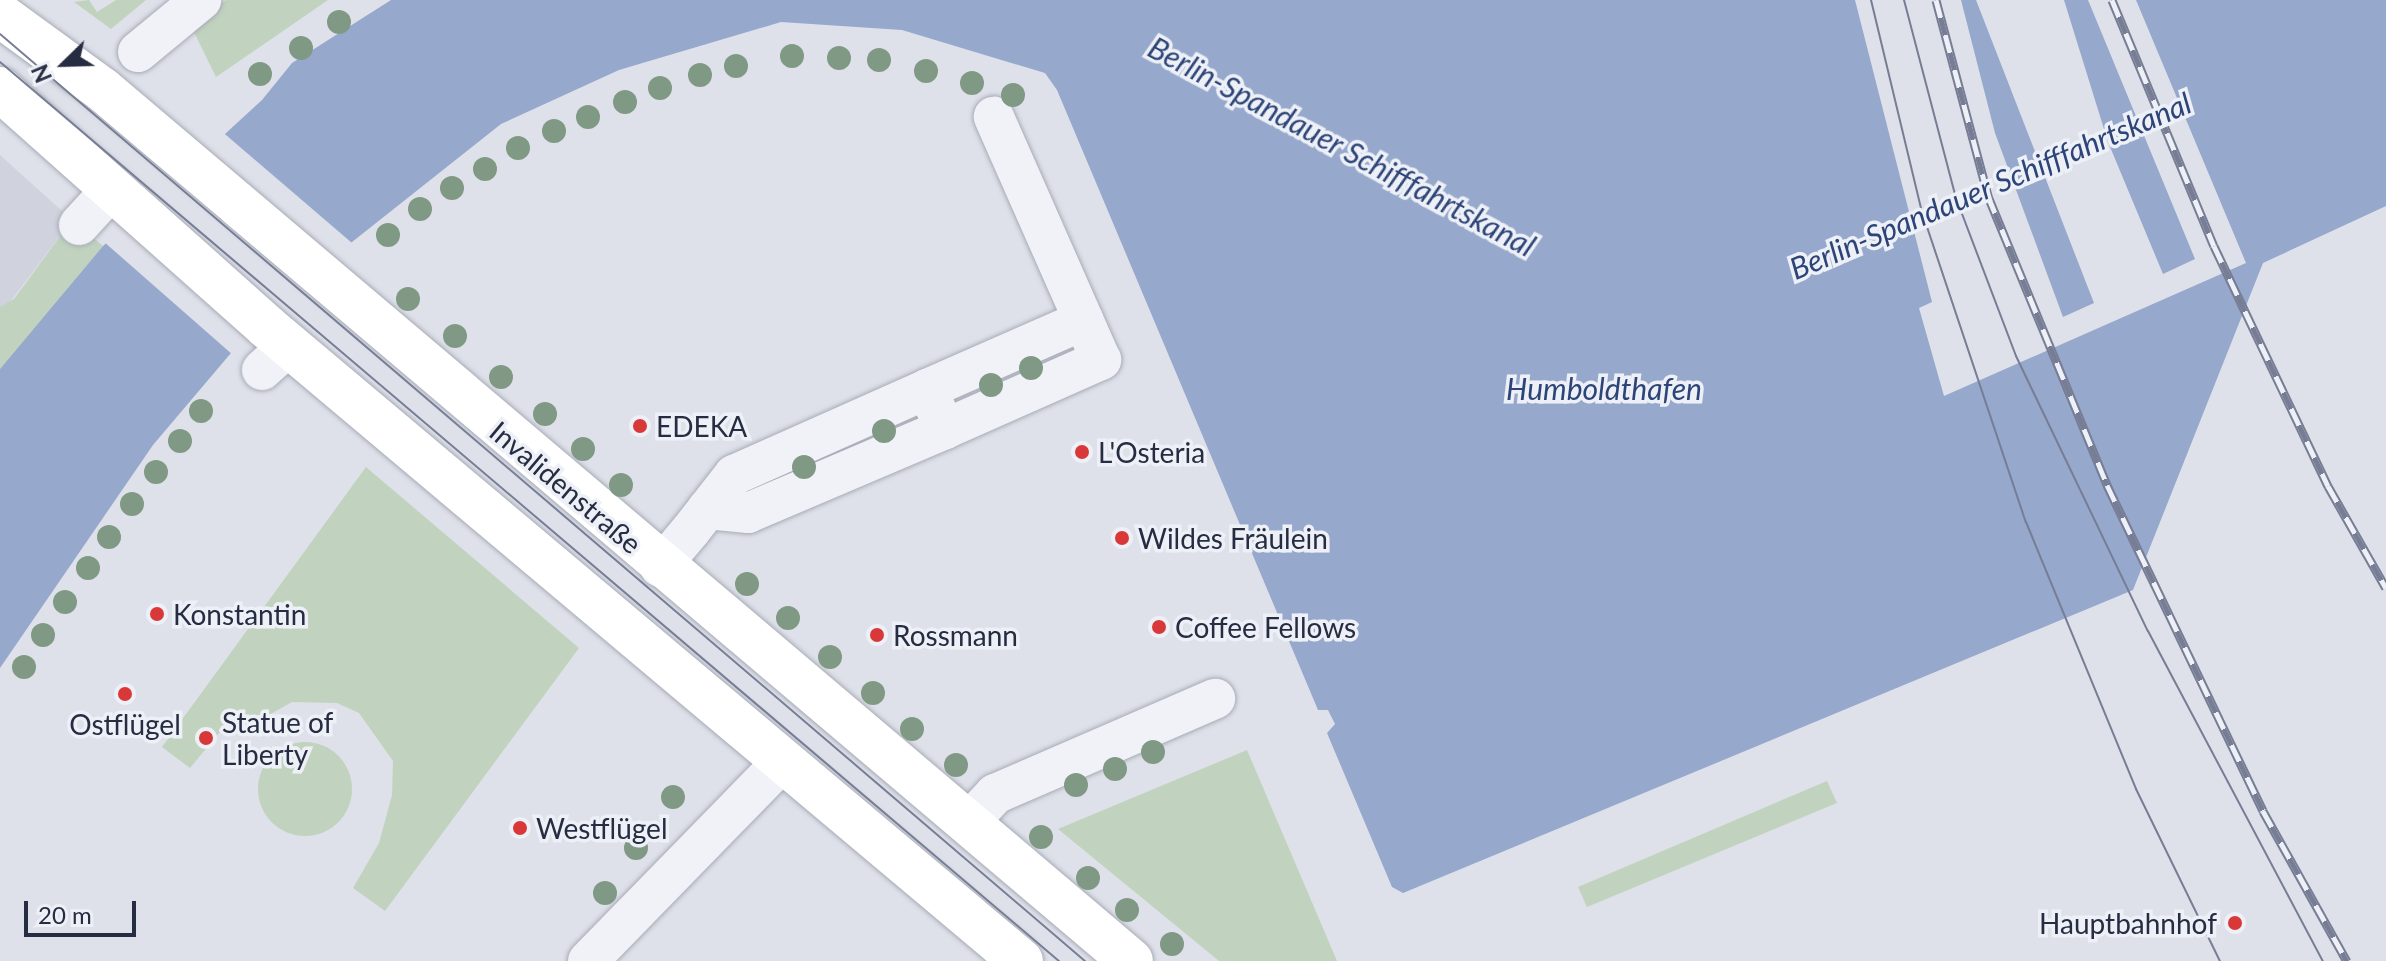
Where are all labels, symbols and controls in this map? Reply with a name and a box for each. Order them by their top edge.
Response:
north arrow [24,24,104,104]
water label: Berlin-Spandauer Schifffahrtskanal [1142,28,1542,264]
text: N [26,61,57,87]
water label: Berlin-Spandauer Schifffahrtskanal [1784,84,2196,286]
water label: Humboldthafen [1506,370,1702,406]
place label: EDEKA [656,409,747,443]
street label: Invalidenstraße [483,414,649,560]
marker: EDEKA [631,417,649,435]
place label: L'Osteria [1098,435,1205,469]
marker: L'Osteria [1073,443,1091,461]
place label: Wildes Fräulein [1138,521,1328,555]
marker: Wildes Fräulein [1113,529,1131,547]
place label: Konstantin [173,597,306,631]
marker: Konstantin [148,605,166,623]
place label: Coffee Fellows [1175,610,1356,644]
place label: Rossmann [893,618,1018,652]
marker: Coffee Fellows [1150,618,1168,636]
marker: Rossmann [868,626,886,644]
marker: Ostflügel [116,685,134,703]
place label: Statue of Liberty [222,705,333,771]
place label: Ostflügel [69,707,181,741]
marker: Statue of Liberty [197,729,215,747]
place label: Westflügel [536,811,668,845]
marker: Westflügel [511,819,529,837]
scale bar [28,885,140,935]
text: 20 m [38,900,92,929]
place label: Hauptbahnhof [2039,906,2217,940]
marker: Hauptbahnhof [2224,912,2246,934]

